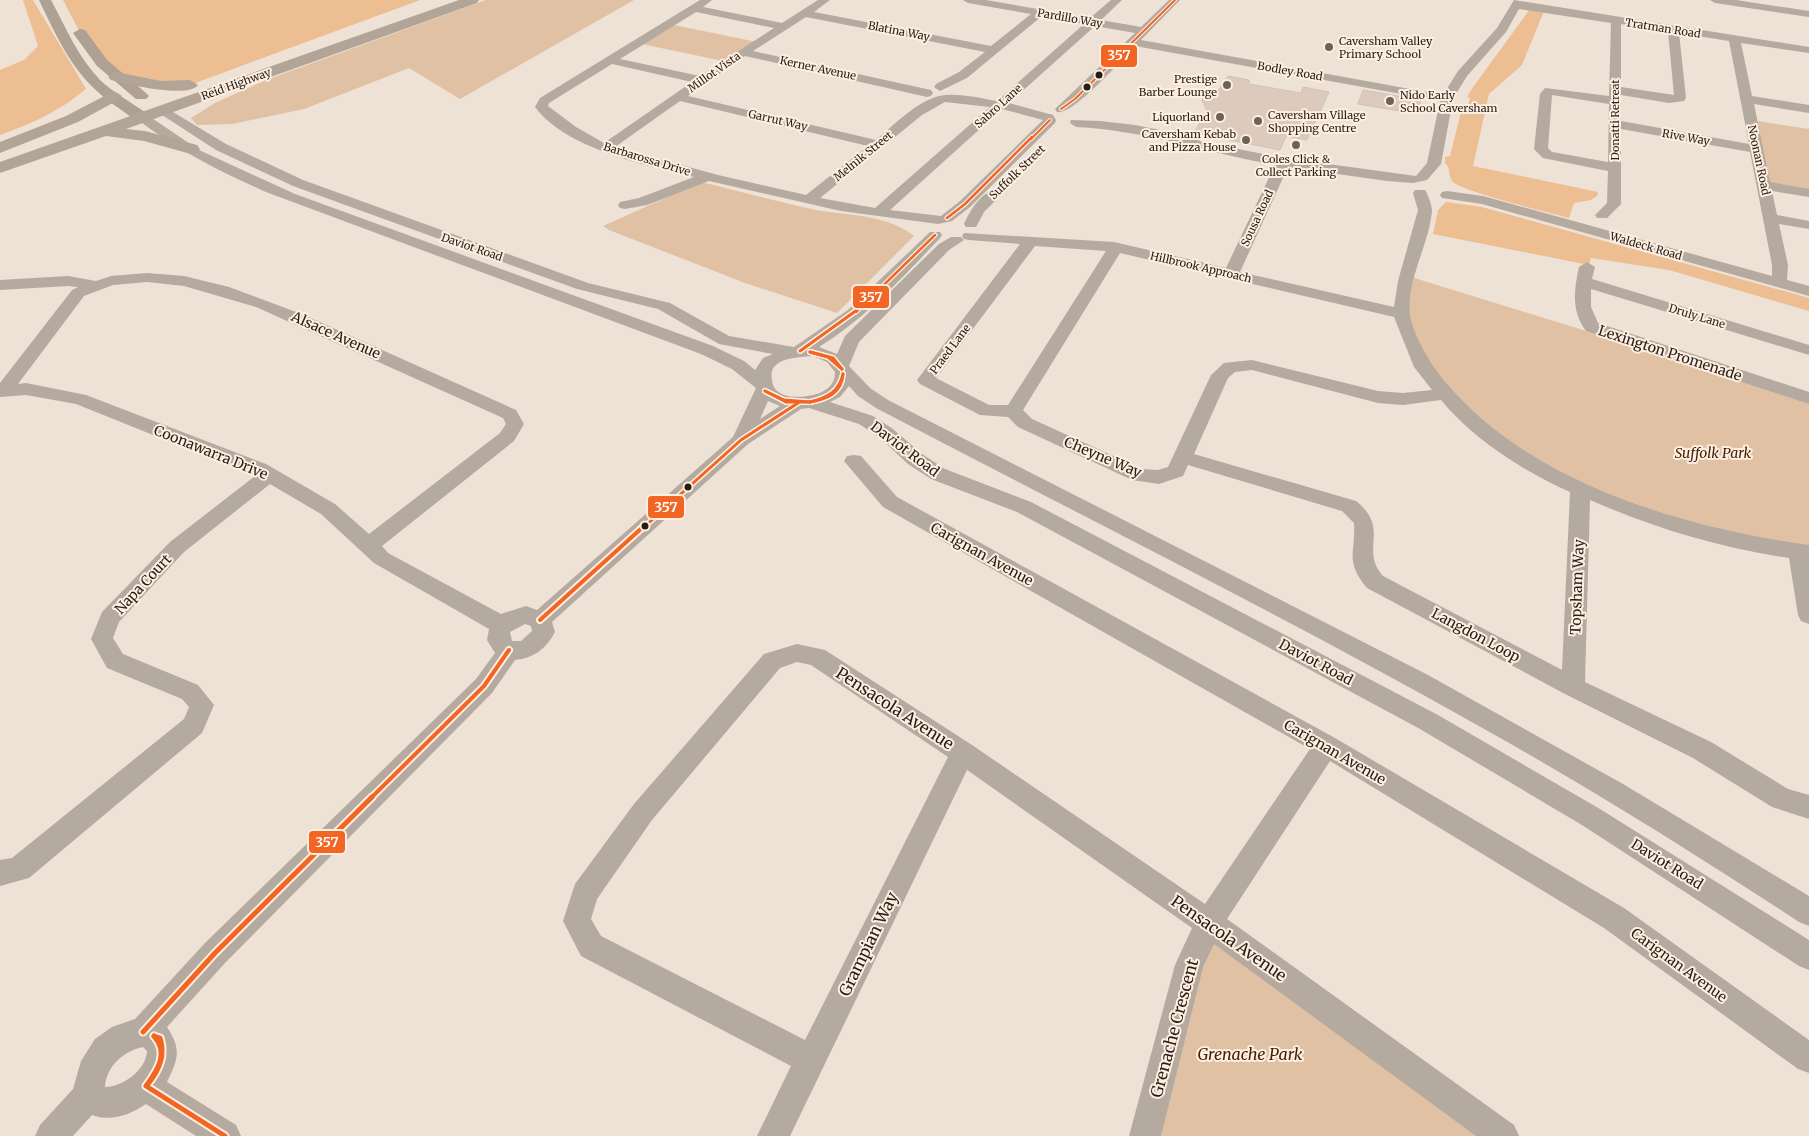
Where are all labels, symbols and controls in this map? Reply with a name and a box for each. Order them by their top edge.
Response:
street label: Pardillo Way [1036,5,1104,31]
street label: Tratman Road [1624,15,1702,41]
street label: Blatina Way [867,18,932,44]
place label: Caversham Valley Primary School [1339,34,1433,61]
marker: Caversham Valley Primary School [1323,41,1335,53]
line badge: 357 [1100,44,1138,68]
text: 357 [1107,46,1131,64]
street label: Millot Vista [685,49,743,95]
street label: Kerner Avenue [779,53,858,83]
street label: Bodley Road [1256,58,1324,84]
street label: Reid Highway [199,65,273,103]
unlabelled marker [1094,70,1104,80]
place label: Prestige Barber Lounge [1139,72,1217,99]
marker: Prestige Barber Lounge [1221,79,1233,91]
street label: Donatti Retreat [1608,79,1622,161]
street label: Sabro Lane [971,81,1025,131]
unlabelled marker [1082,82,1092,92]
place label: Nido Early School Caversham [1400,88,1498,115]
marker: Nido Early School Caversham [1384,95,1396,107]
street label: Garrut Way [747,106,809,134]
place label: Caversham Village Shopping Centre [1268,108,1366,135]
place label: Liquorland [1152,110,1210,124]
marker: Liquorland [1214,111,1226,123]
marker: Caversham Village Shopping Centre [1252,115,1264,127]
street label: Noonan Road [1745,124,1773,197]
street label: Rive Way [1661,126,1712,148]
place label: Caversham Kebab and Pizza House [1142,127,1236,154]
street label: Melnik Street [831,128,896,184]
marker: Caversham Kebab and Pizza House [1240,134,1252,146]
street label: Barbarossa Drive [602,139,692,179]
marker: Coles Click & Collect Parking [1290,139,1302,151]
street label: Suffolk Street [986,141,1048,202]
place label: Coles Click & Collect Parking [1256,152,1337,179]
street label: Sousa Road [1238,187,1276,248]
street label: Waldeck Road [1607,229,1684,263]
street label: Daviot Road [440,230,505,264]
street label: Hillbrook Approach [1149,249,1254,286]
line badge: 357 [852,285,890,309]
text: 357 [859,288,883,306]
street label: Druly Lane [1667,301,1727,331]
street label: Alsace Avenue [288,307,383,363]
street label: Praed Lane [927,321,974,377]
street label: Lexington Promenade [1596,321,1744,385]
street label: Daviot Road [867,417,943,481]
street label: Coonawarra Drive [151,421,271,483]
street label: Cheyne Way [1061,433,1145,482]
park label: Suffolk Park [1675,444,1752,462]
unlabelled marker [683,482,693,492]
line badge: 357 [647,495,685,519]
text: 357 [654,498,678,516]
street label: Carignan Avenue [927,518,1037,590]
unlabelled marker [640,521,650,531]
street label: Topsham Way [1566,538,1588,635]
street label: Napa Court [111,550,176,618]
street label: Langdon Loop [1429,604,1524,666]
street label: Daviot Road [1276,635,1357,689]
street label: Pensacola Avenue [832,662,958,754]
street label: Carignan Avenue [1281,716,1389,788]
line badge: 357 [308,830,346,854]
text: 357 [315,833,339,851]
street label: Daviot Road [1628,835,1707,893]
street label: Grampian Way [834,888,902,999]
street label: Pensacola Avenue [1167,891,1291,985]
street label: Carignan Avenue [1627,924,1731,1006]
street label: Grenache Crescent [1146,956,1202,1099]
park label: Grenache Park [1197,1044,1303,1064]

